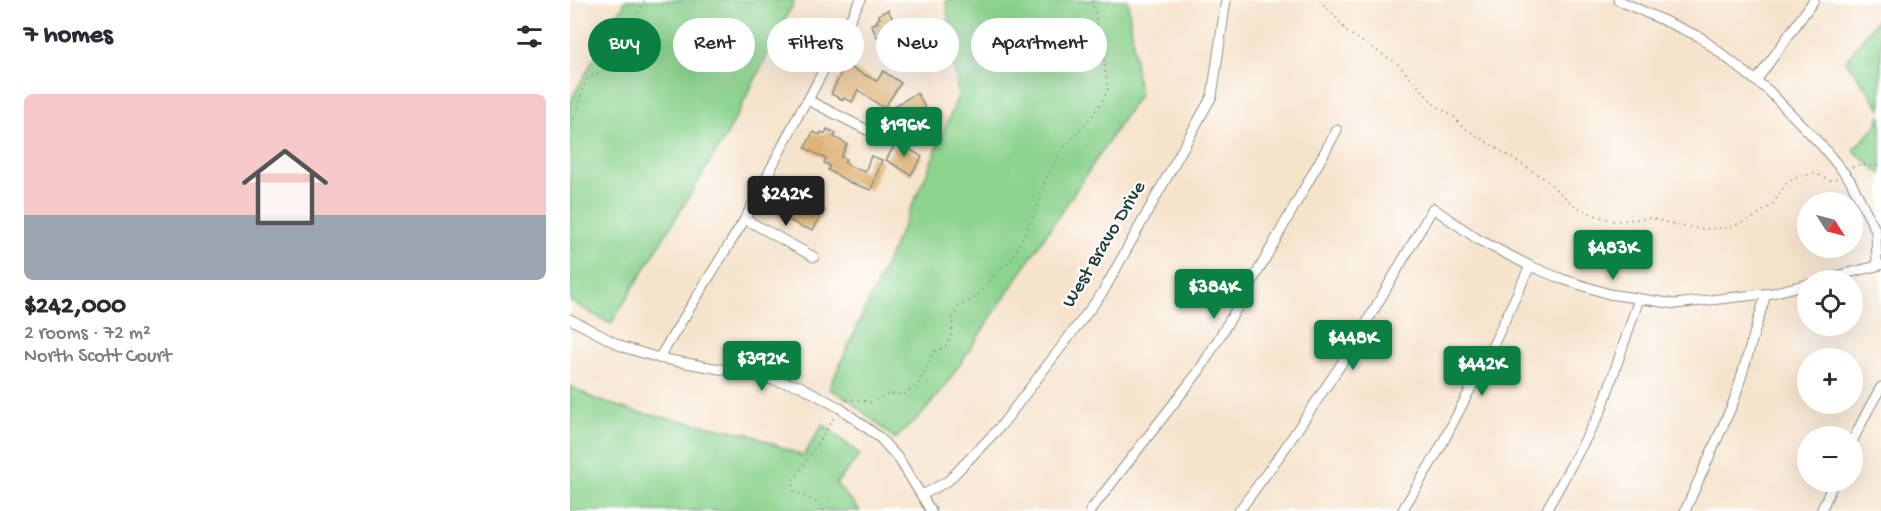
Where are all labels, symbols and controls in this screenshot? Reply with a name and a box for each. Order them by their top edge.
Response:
chip: Buy [588,18,661,72]
chip: Rent [673,18,755,72]
chip: Filters [767,18,864,72]
chip: New [876,18,959,72]
chip: Apartment [971,18,1107,72]
icon: filters [513,20,546,53]
text: 7 homes [24,21,113,52]
pin: $196K [862,107,946,158]
text: $196K [880,115,928,138]
icon: home [231,133,339,241]
pin: $242K [744,176,828,227]
street label: West Bravo Drive [1058,177,1152,312]
text: $242K [761,184,811,207]
north arrow [1797,192,1863,258]
map controls [1797,192,1863,492]
pin: $483K [1571,230,1655,281]
text: $483K [1588,238,1638,261]
pin: $384K [1172,269,1256,320]
button: locate [1797,270,1863,336]
text: $384K [1189,277,1239,300]
text: $242,000 [24,292,126,323]
pin: $448K [1311,320,1395,371]
text: 2 rooms · 72 m² [24,323,151,346]
text: $448K [1328,328,1378,351]
pin: $392K [720,341,804,392]
text: North Scott Court [24,346,172,369]
pin: $442K [1440,346,1524,397]
button: + [1797,348,1863,414]
text: $392K [737,349,787,372]
text: $442K [1458,354,1506,377]
button: − [1797,426,1863,492]

